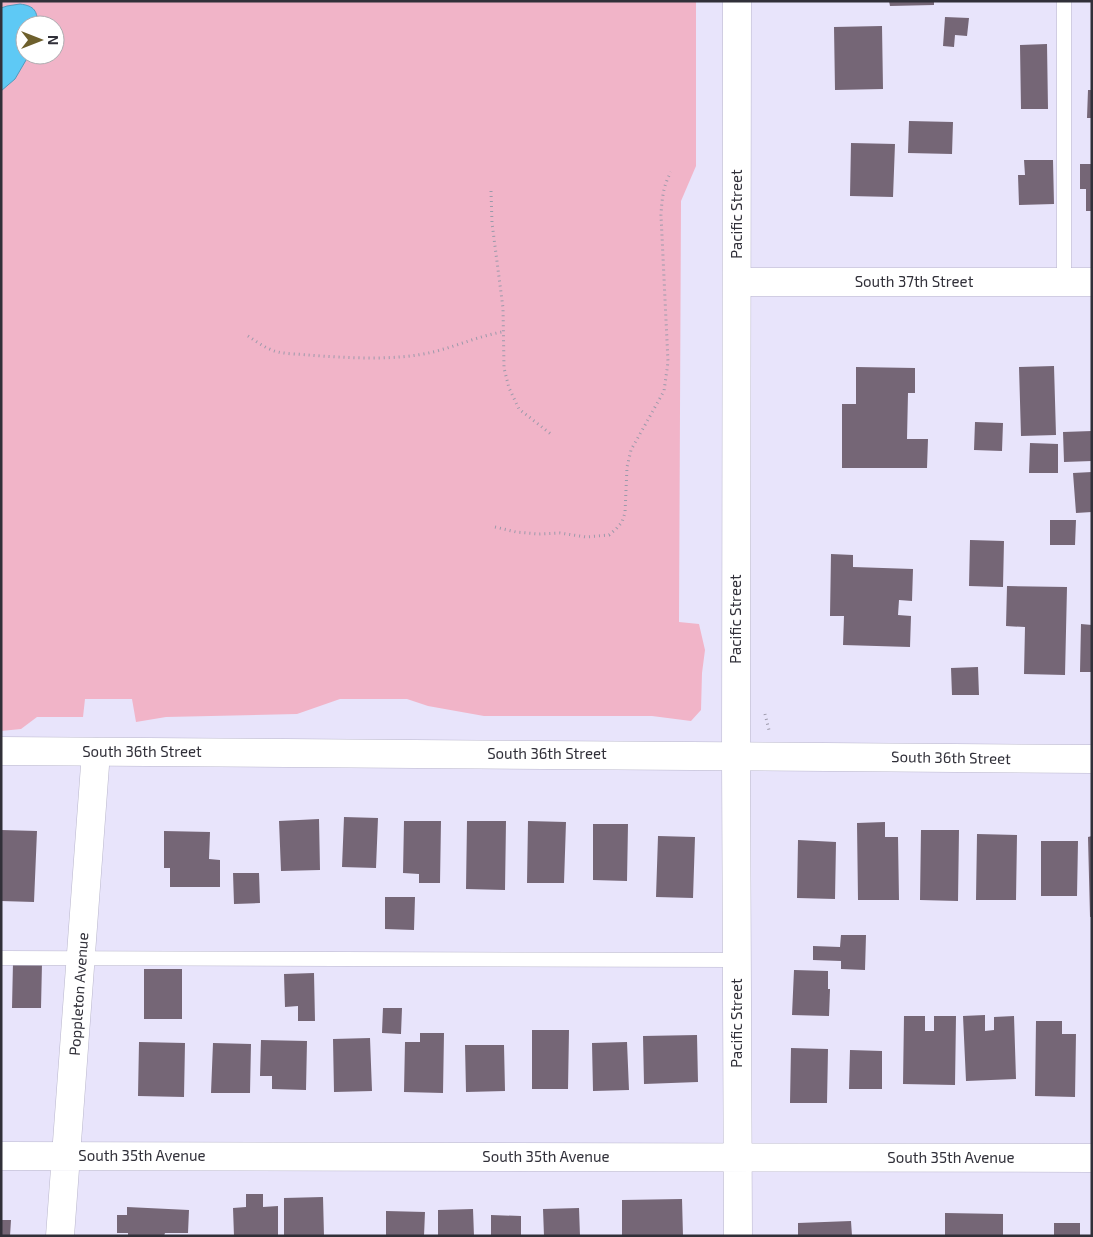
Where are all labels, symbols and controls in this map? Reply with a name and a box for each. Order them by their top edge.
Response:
north arrow [15,15,65,65]
text: N [45,35,62,45]
street label: Pacific Street [727,169,745,259]
street label: South 37th Street [855,272,974,290]
street label: Pacific Street [726,574,744,664]
street label: South 36th Street [82,742,202,760]
street label: South 36th Street [487,744,607,762]
street label: South 36th Street [891,747,1011,767]
street label: Poppleton Avenue [65,932,91,1056]
street label: Pacific Street [727,978,745,1068]
street label: South 35th Avenue [78,1146,206,1164]
street label: South 35th Avenue [482,1147,610,1165]
street label: South 35th Avenue [887,1148,1015,1166]

